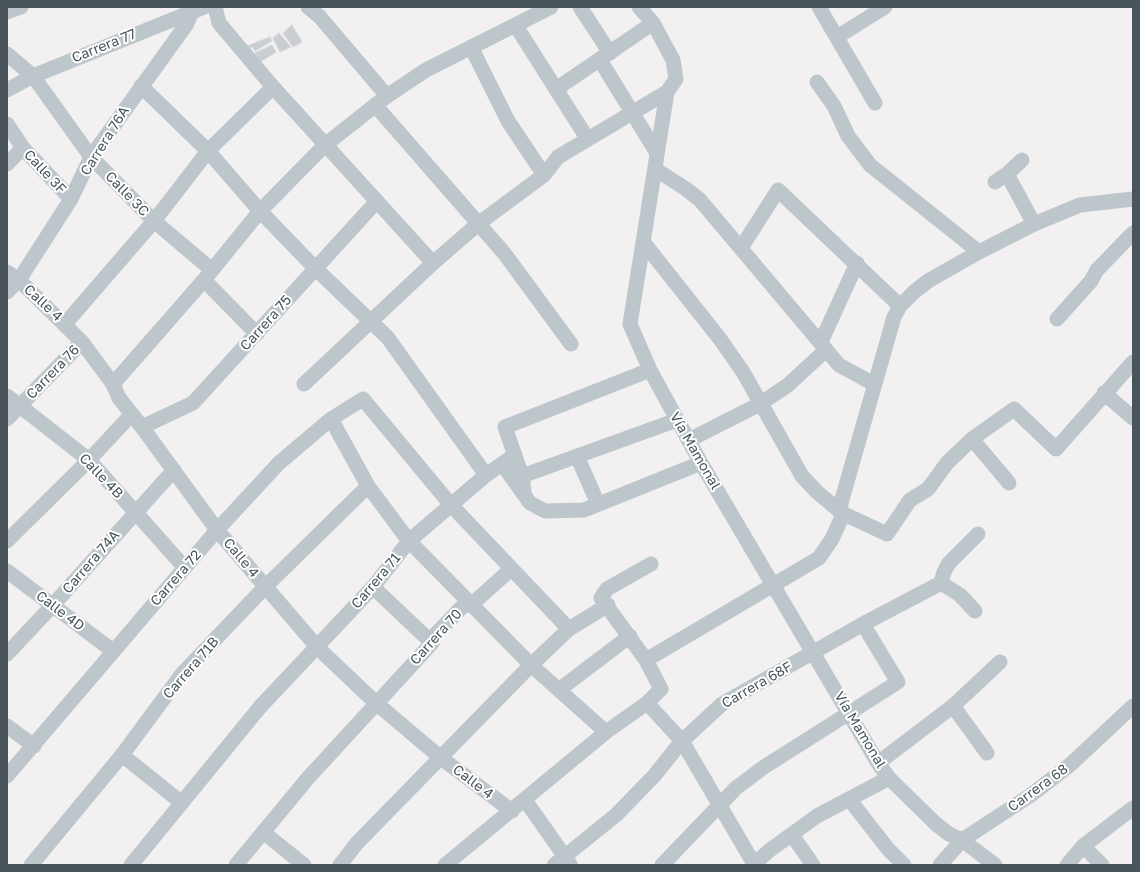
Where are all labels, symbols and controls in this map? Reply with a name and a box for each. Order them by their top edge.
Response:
street label: Carrera 77 [69,25,139,67]
street label: Carrera 76A [77,103,133,179]
street label: Calle 3F [20,146,70,198]
street label: Calle 3C [102,168,152,220]
street label: Calle 4 [20,281,66,325]
street label: Carrera 75 [237,292,295,354]
street label: Carrera 76 [23,341,83,403]
street label: Vía Mamonal [666,409,724,493]
street label: Calle 4B [76,450,126,502]
street label: Carrera 74A [59,527,123,597]
street label: Calle 4 [220,535,262,581]
street label: Carrera 72 [147,547,205,609]
street label: Carrera 71 [348,550,404,612]
street label: Calle 4D [32,587,88,635]
street label: Carrera 70 [407,606,465,668]
street label: Carrera 71B [160,634,222,702]
street label: Carrera 68F [719,658,795,712]
street label: Vía Mamonal [831,689,889,771]
street label: Calle 4 [449,761,497,803]
street label: Carrera 68 [1005,761,1071,815]

